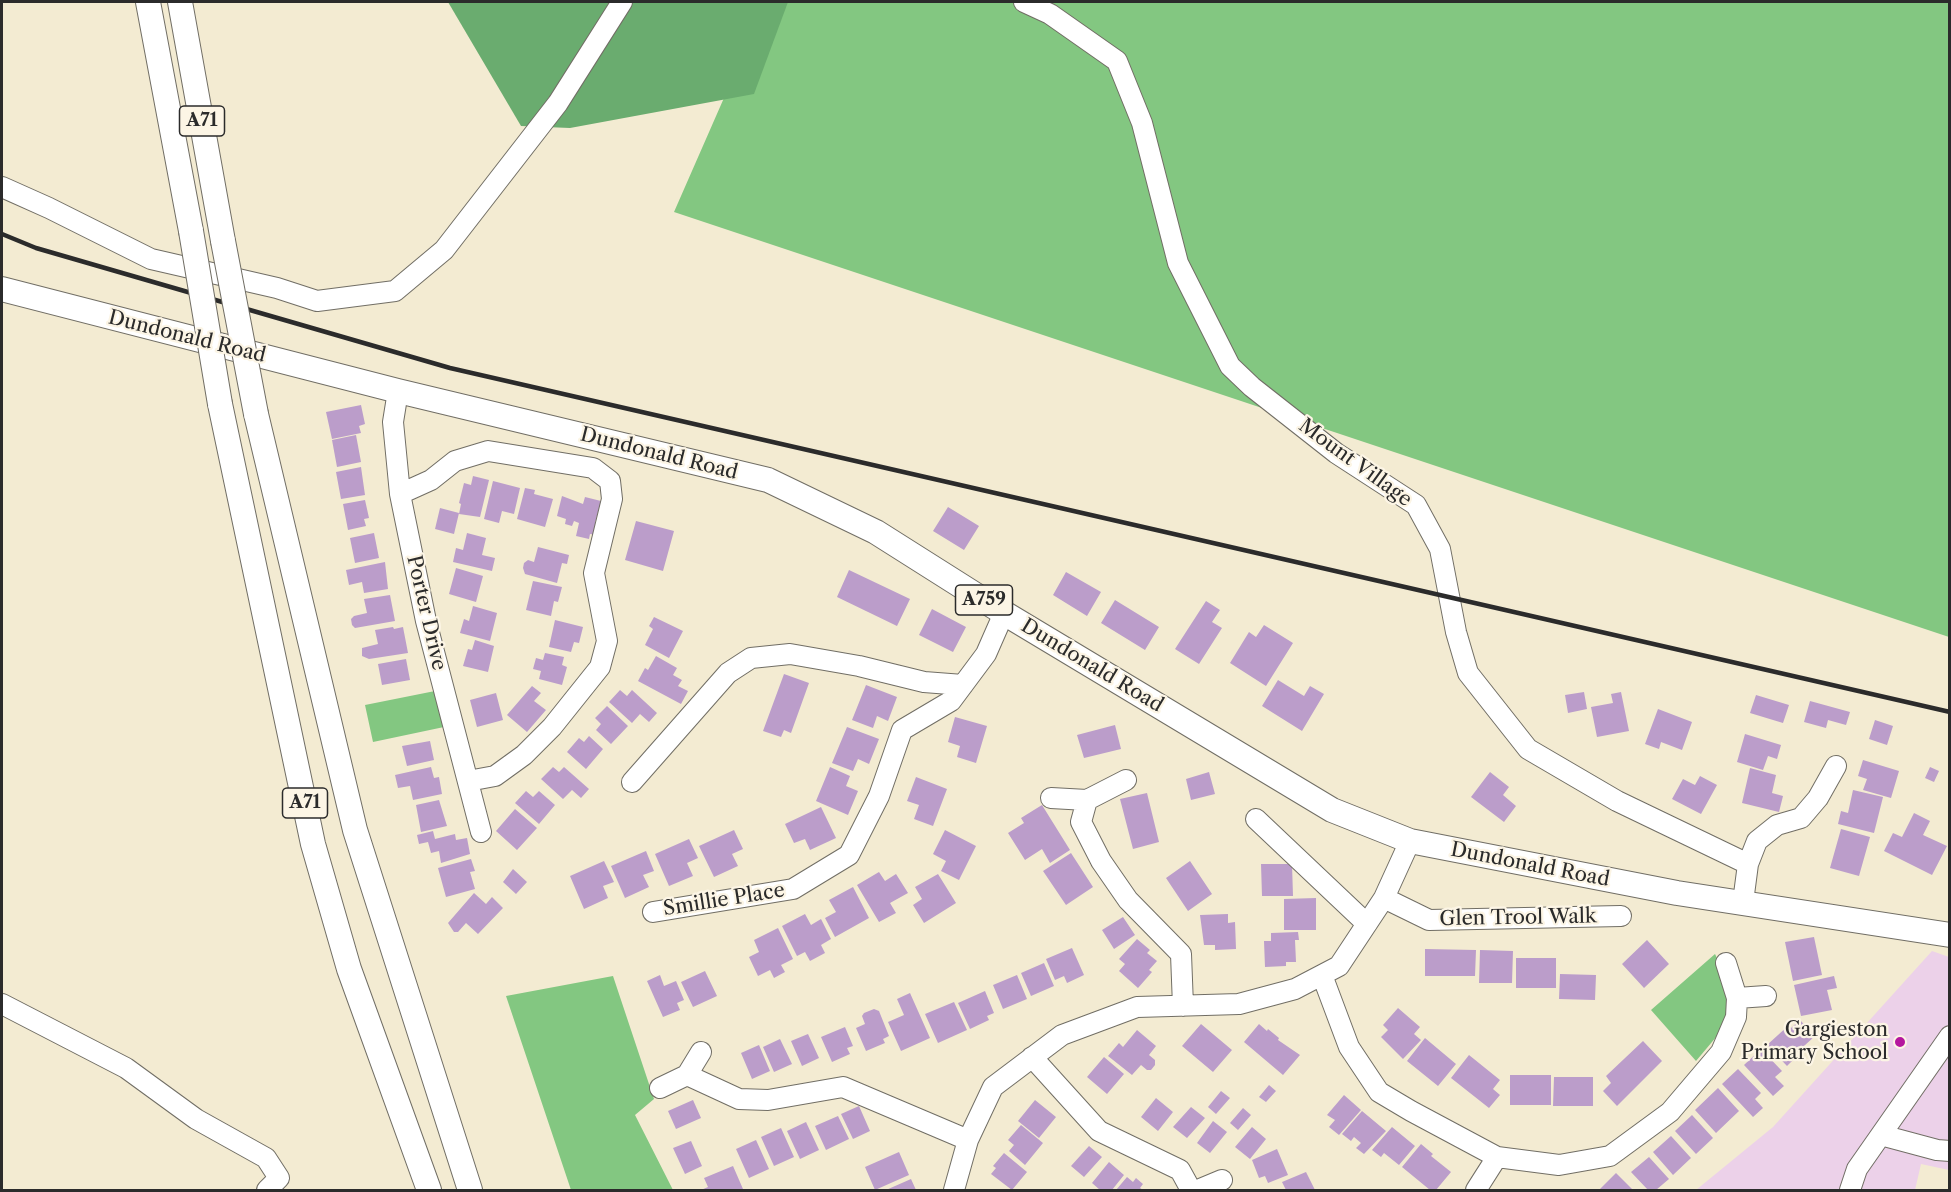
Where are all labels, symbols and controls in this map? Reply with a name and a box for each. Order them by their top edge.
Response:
road number: A71 [180,106,224,136]
street label: Dundonald Road [106,306,268,368]
street label: Mount Village [1294,414,1416,512]
street label: Dundonald Road [578,423,740,485]
street label: Porter Drive [401,553,451,673]
road number: A759 [956,585,1012,615]
street label: Dundonald Road [1017,614,1167,718]
road number: A71 [282,788,328,818]
street label: Dundonald Road [1448,838,1612,892]
street label: Smillie Place [662,879,786,921]
street label: Glen Trool Walk [1439,905,1597,931]
place label: Gargieston Primary School [1741,1018,1888,1065]
marker: Gargieston Primary School [1893,1035,1907,1049]

